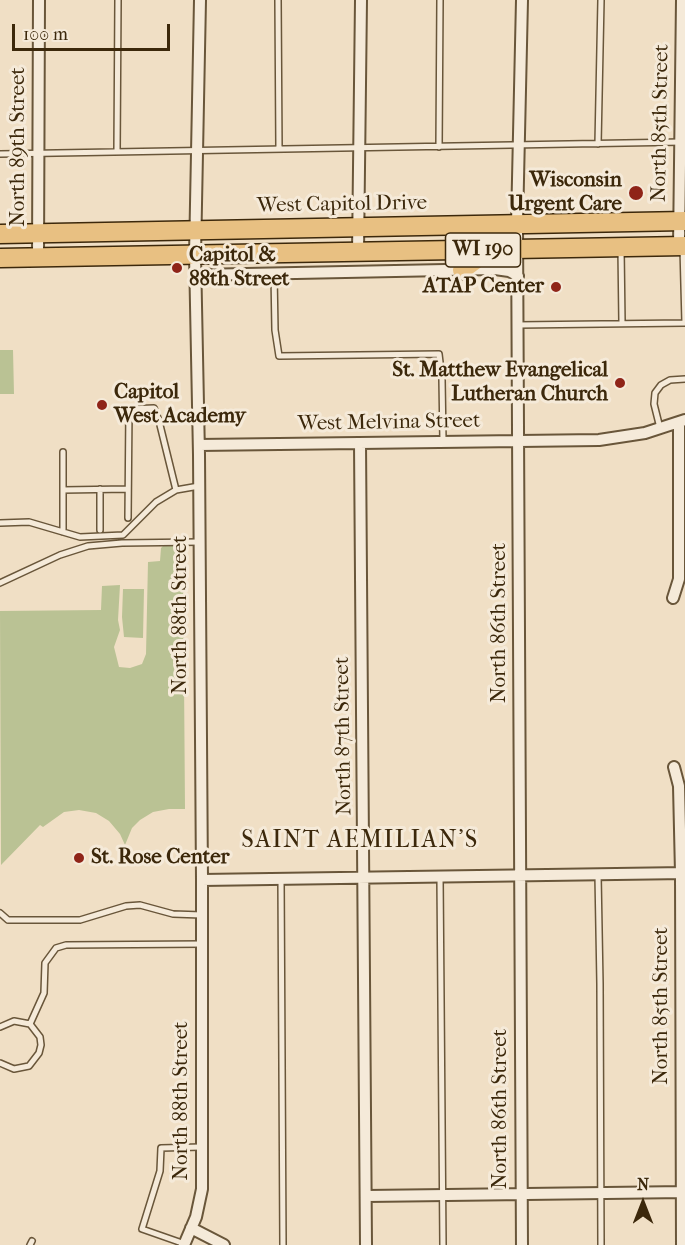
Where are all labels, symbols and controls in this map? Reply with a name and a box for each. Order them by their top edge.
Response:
scale bar [15,12,172,50]
text: 100 m [23,24,68,45]
street label: North 85th Street [647,44,675,202]
street label: North 89th Street [6,67,32,227]
place label: Wisconsin Urgent Care [508,168,622,218]
marker: Wisconsin Urgent Care [627,184,645,202]
street label: West Capitol Drive [257,191,427,219]
road number: WI 190 [446,233,520,267]
place label: Capitol & 88th Street [189,243,289,293]
marker: Capitol & 88th Street [170,261,184,275]
place label: ATAP Center [423,274,544,300]
marker: ATAP Center [549,280,563,294]
place label: St. Matthew Evangelical Lutheran Church [392,358,608,408]
marker: St. Matthew Evangelical Lutheran Church [613,376,627,390]
place label: Capitol West Academy [114,380,246,430]
marker: Capitol West Academy [95,398,109,412]
street label: West Melvina Street [297,409,481,437]
street label: North 88th Street [168,535,194,695]
street label: North 86th Street [487,543,513,703]
street label: North 87th Street [330,656,358,816]
district label: SAINT AEMILIAN'S [241,827,479,855]
place label: St. Rose Center [91,845,230,871]
marker: St. Rose Center [72,851,86,865]
street label: North 85th Street [649,927,675,1085]
street label: North 88th Street [169,1021,195,1181]
street label: North 86th Street [488,1029,514,1189]
north arrow [613,1173,673,1233]
text: N [637,1175,649,1194]

